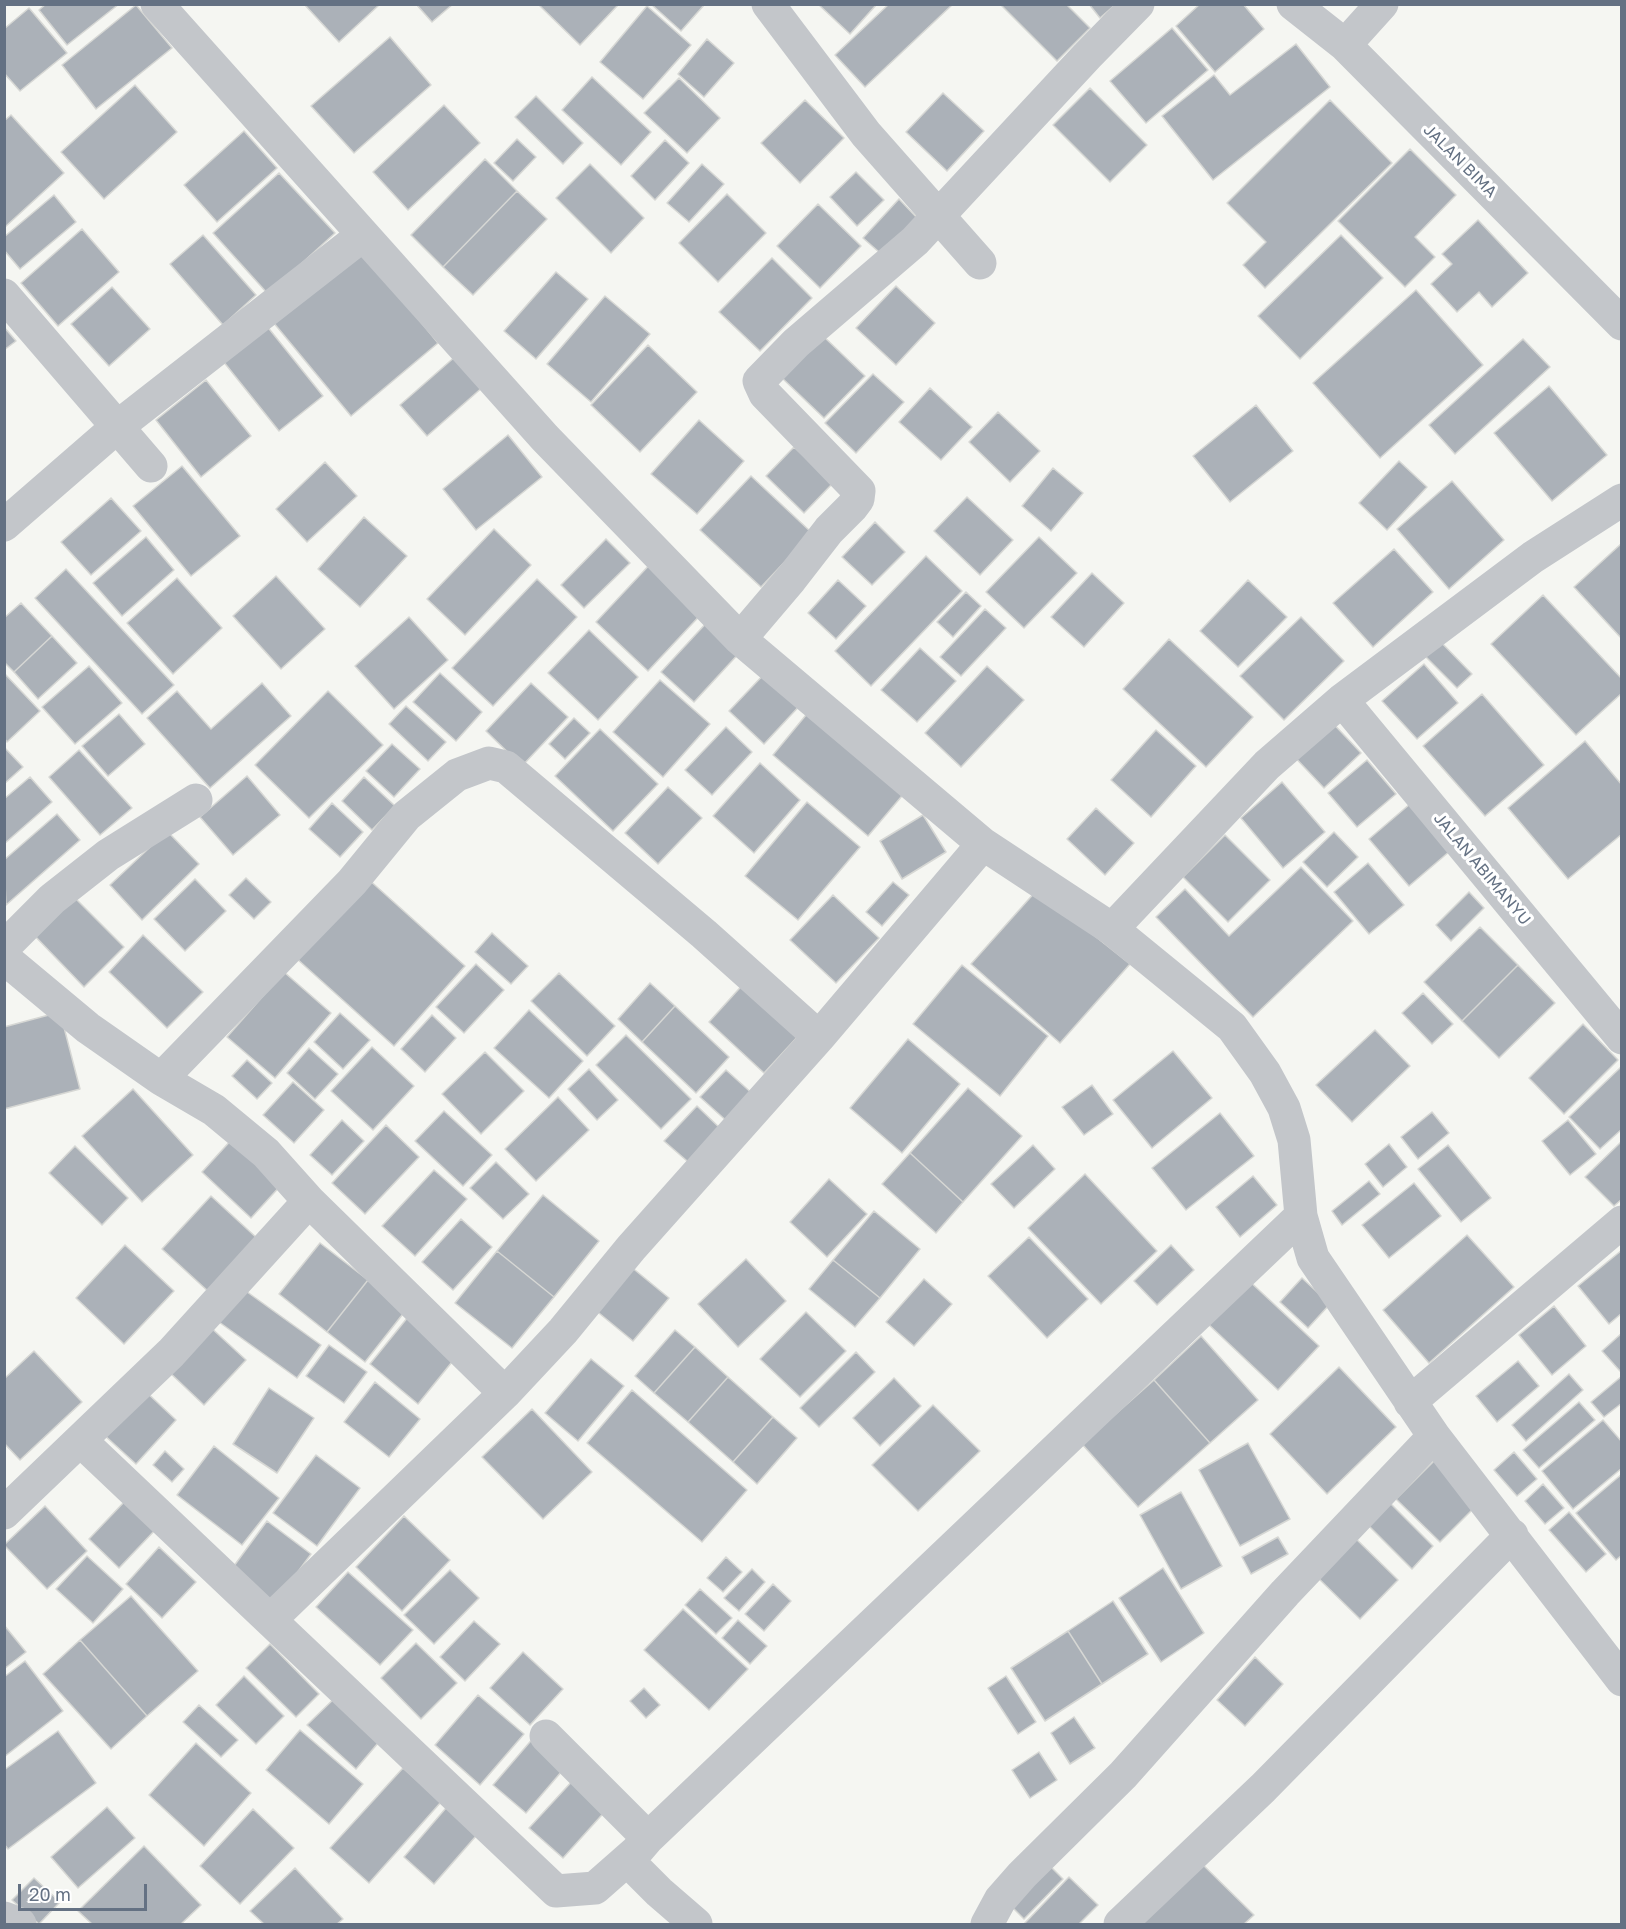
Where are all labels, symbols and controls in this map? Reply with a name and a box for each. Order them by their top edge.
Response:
street label: JALAN BIMA [1419,120,1501,202]
street label: JALAN ABIMANYU [1429,809,1535,929]
scale bar [21,1872,150,1910]
text: 20 m [29,1883,71,1905]

